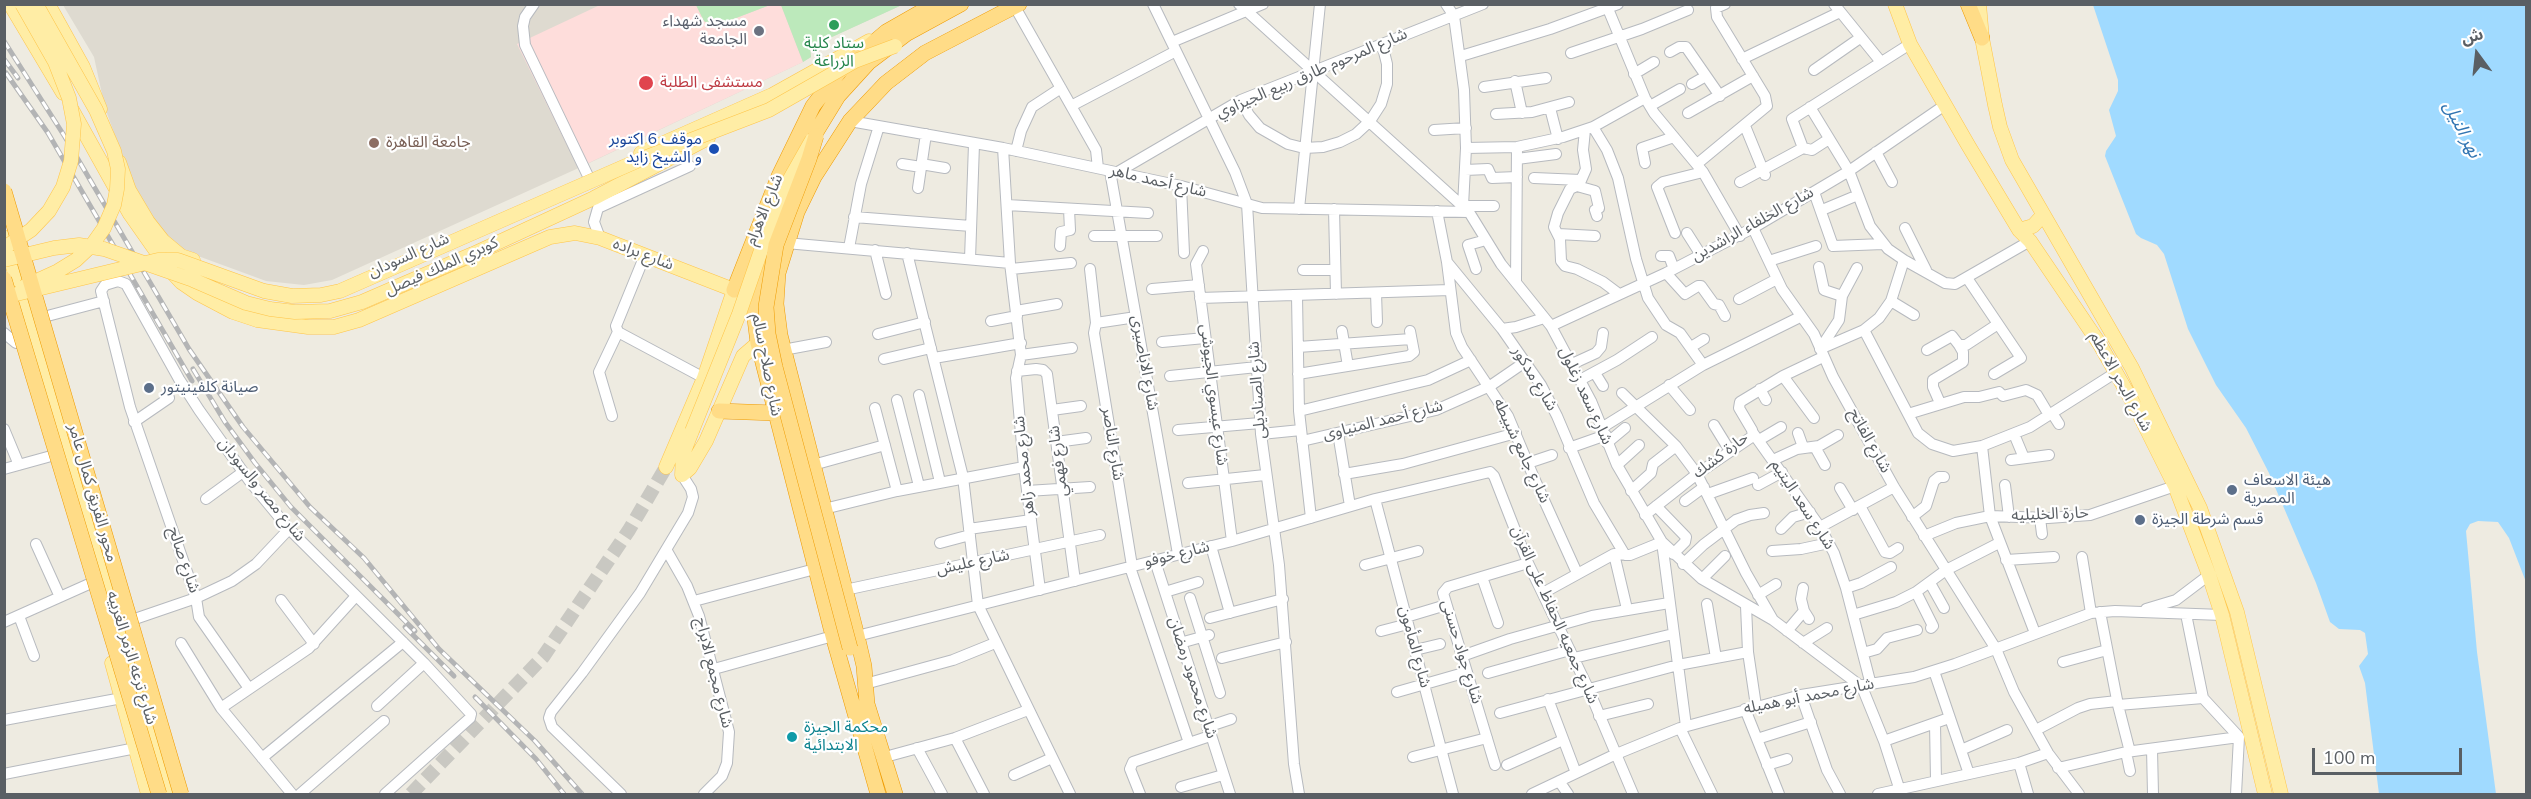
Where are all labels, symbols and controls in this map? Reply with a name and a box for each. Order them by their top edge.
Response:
place label: مسجد شهداء الجامعة [663,12,747,50]
marker: ستاد كلية الزراعة [827,18,841,32]
text: ش [2459,23,2486,50]
marker: مسجد شهداء الجامعة [752,24,766,38]
north arrow [2447,24,2507,84]
street label: شارع المرحوم طارق ربيع الجيزاوي [1213,25,1411,123]
place label: ستاد كلية الزراعة [804,34,864,72]
place label: مستشفى الطلبة [660,73,763,93]
marker: مستشفى الطلبة [637,74,655,92]
water label: نهر النيل [2438,98,2484,162]
place label: موقف 6 اكتوبر و الشيخ زايد [609,130,702,168]
place label: جامعة القاهرة [386,133,471,153]
marker: جامعة القاهرة [367,136,381,150]
marker: موقف 6 اكتوبر و الشيخ زايد [707,142,721,156]
street label: شارع أحمد ماهر [1108,162,1208,202]
street label: شارع الاهرام [742,172,788,248]
street label: شارع الخلفاء الراشدين [1689,183,1817,267]
street label: شارع السودان [365,230,453,282]
street label: كوبري الملك فيصل [382,233,502,301]
street label: شارع براده [610,235,676,275]
street label: شارع صلاح سالم [747,312,785,418]
street label: شارع الاباصيرى [1126,314,1162,412]
street label: شارع عيسوي الجيوشى [1195,323,1231,467]
street label: شارع البحر الاعظم [2085,329,2155,435]
street label: شارع الصناديلى [1245,341,1271,439]
street label: شارع مدكور [1507,343,1561,415]
street label: شارع سعد زغلول [1554,344,1616,448]
place label: صيانة كلفينيتور [161,378,258,398]
marker: صيانة كلفينيتور [142,381,156,395]
street label: شارع جامع شبيطه [1488,396,1554,506]
street label: شارع أحمد المنياوى [1321,397,1445,445]
street label: شارع الفاتح [1843,405,1895,477]
street label: شارع الناصر [1097,406,1127,482]
street label: شارع محمد زاهر [1010,415,1040,517]
street label: محور الفريق كمال عامر [63,422,121,564]
street label: شارع فهمي [1045,424,1073,498]
street label: حارة كشك [1689,429,1753,483]
street label: شارع مصر والسودان [213,434,309,546]
street label: شارع سعد اليتيم [1766,456,1838,554]
place label: هيئة الاسعاف المصرية [2244,471,2331,509]
marker: هيئة الاسعاف المصرية [2225,483,2239,497]
street label: حارة الخليليه [2011,504,2089,526]
place label: قسم شرطة الجيزة [2152,510,2263,530]
marker: قسم شرطة الجيزة [2133,513,2147,527]
street label: شارع جمعيه الحفاظ على القرآن [1506,523,1602,707]
street label: شارع صالح [163,524,203,596]
street label: شارع خوفو [1142,538,1212,572]
street label: شارع عليش [935,546,1011,580]
street label: شارع ترعه الزمر الغربيه [102,589,160,727]
street label: شارع جواد حسنى [1436,597,1486,707]
street label: شارع المأمون [1394,604,1434,690]
street label: شارع محمود رمضان [1163,615,1221,741]
street label: شارع مجمع الابراج [690,616,736,730]
street label: شارع محمد أبو هميله [1742,675,1876,719]
place label: محكمة الجيزة الابتدائية [804,718,888,756]
marker: محكمة الجيزة الابتدائية [785,730,799,744]
scale bar [2315,736,2465,774]
text: 100 m [2323,746,2375,770]

